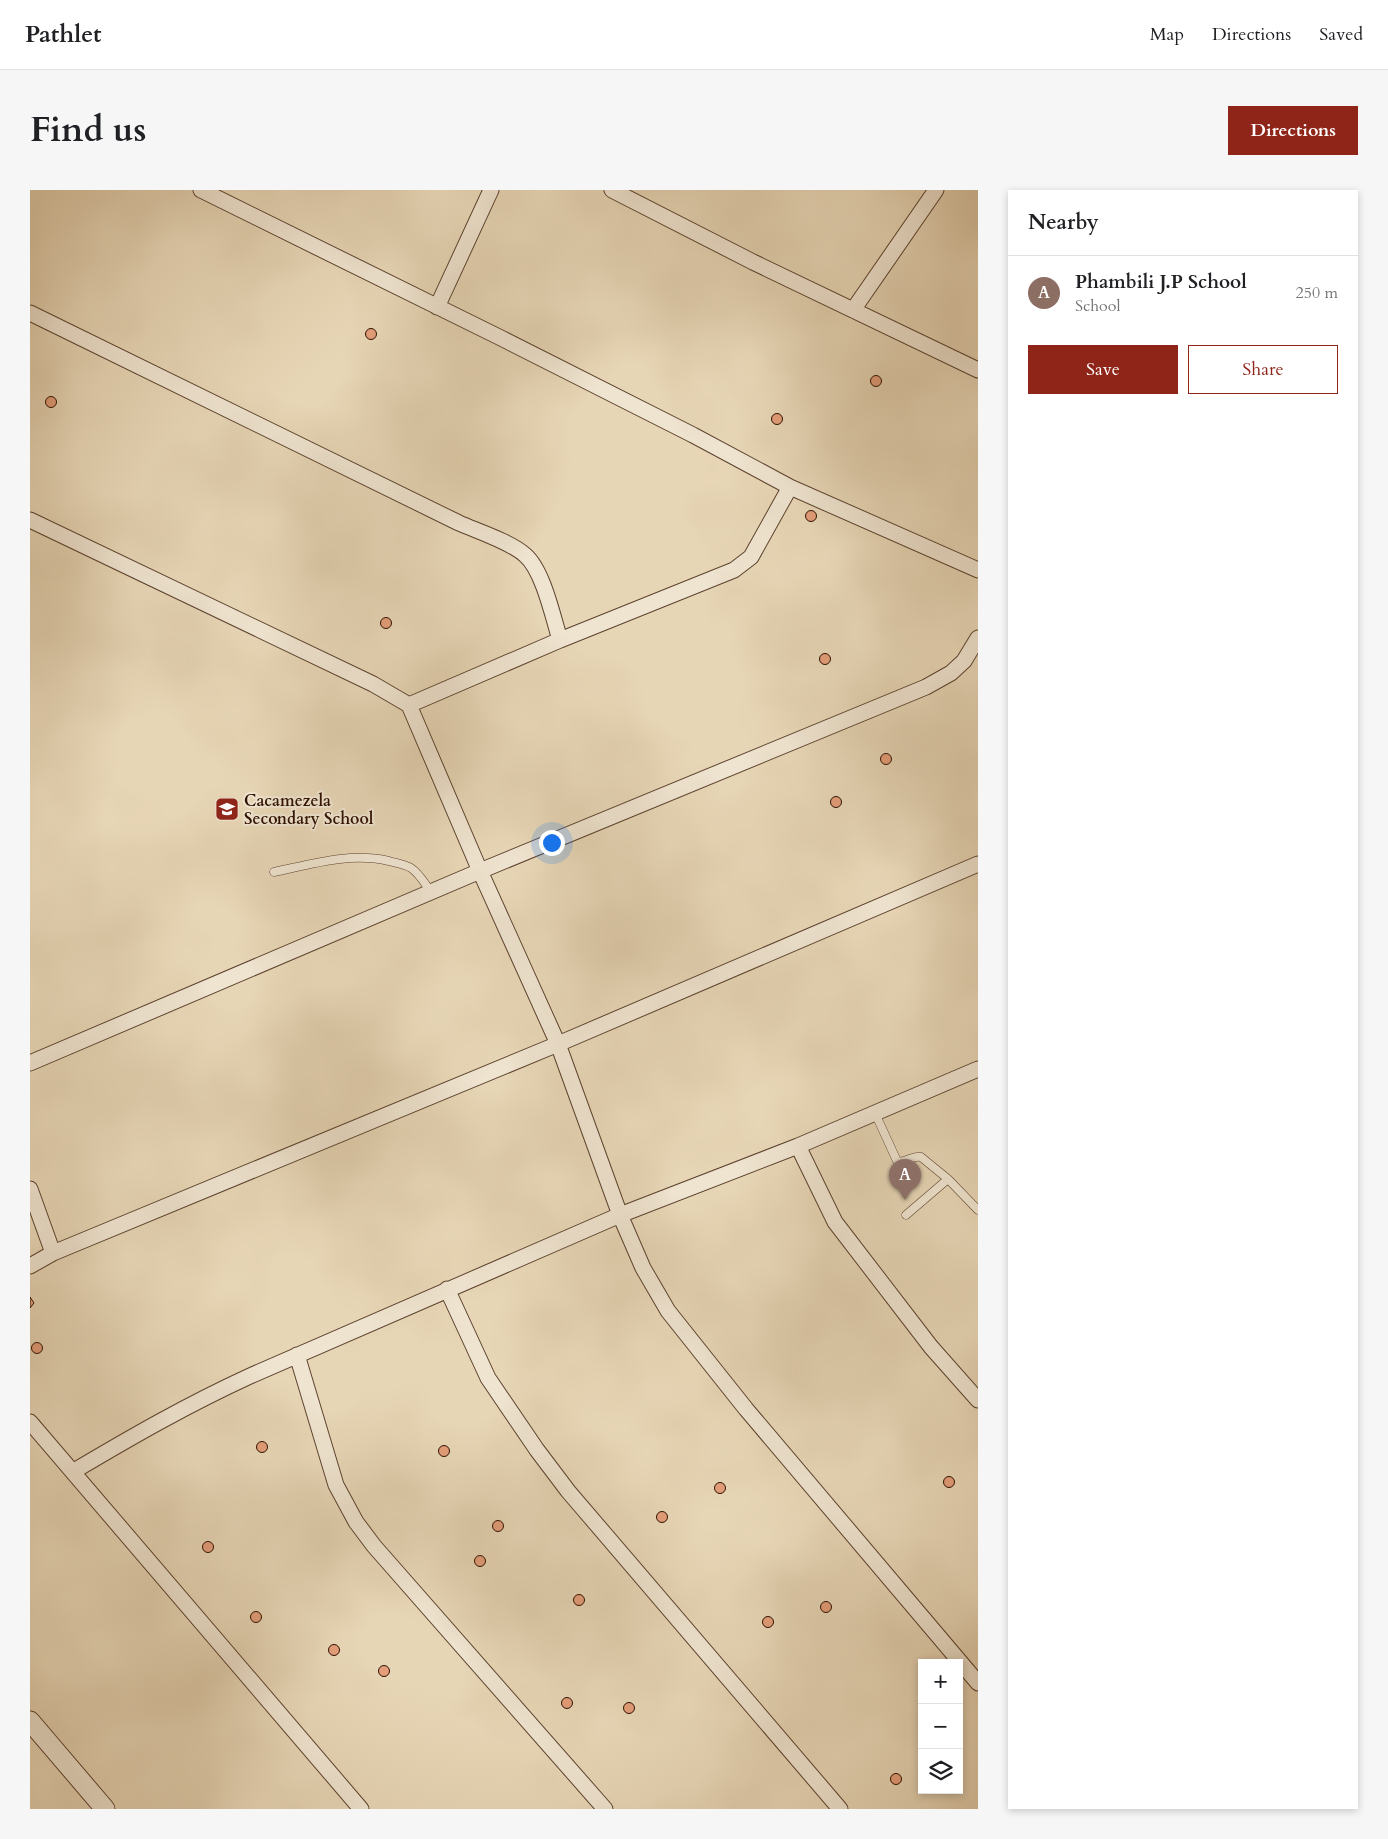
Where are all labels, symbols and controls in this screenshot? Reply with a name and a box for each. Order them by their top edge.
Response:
text: Pathlet [25,18,102,51]
text: Map [1150,22,1184,47]
text: Directions [1212,22,1291,47]
text: Saved [1319,22,1363,47]
text: Find us [30,106,146,154]
button: Directions [1228,106,1358,155]
text: Nearby [1028,208,1099,237]
text: Phambili J.P School [1075,269,1247,295]
text: A [1038,282,1050,304]
text: 250 m [1296,282,1338,304]
text: School [1075,295,1120,317]
button: Save [1028,345,1178,394]
button: Share [1188,345,1338,394]
place label: Cacamezela Secondary School [244,790,374,830]
school or university icon: Cacamezela Secondary School [214,796,240,822]
your location [539,830,565,856]
pin: A [889,1159,921,1200]
map controls [918,1659,963,1794]
button: + [918,1659,963,1704]
button: − [918,1704,963,1749]
button: layers [918,1749,963,1794]

